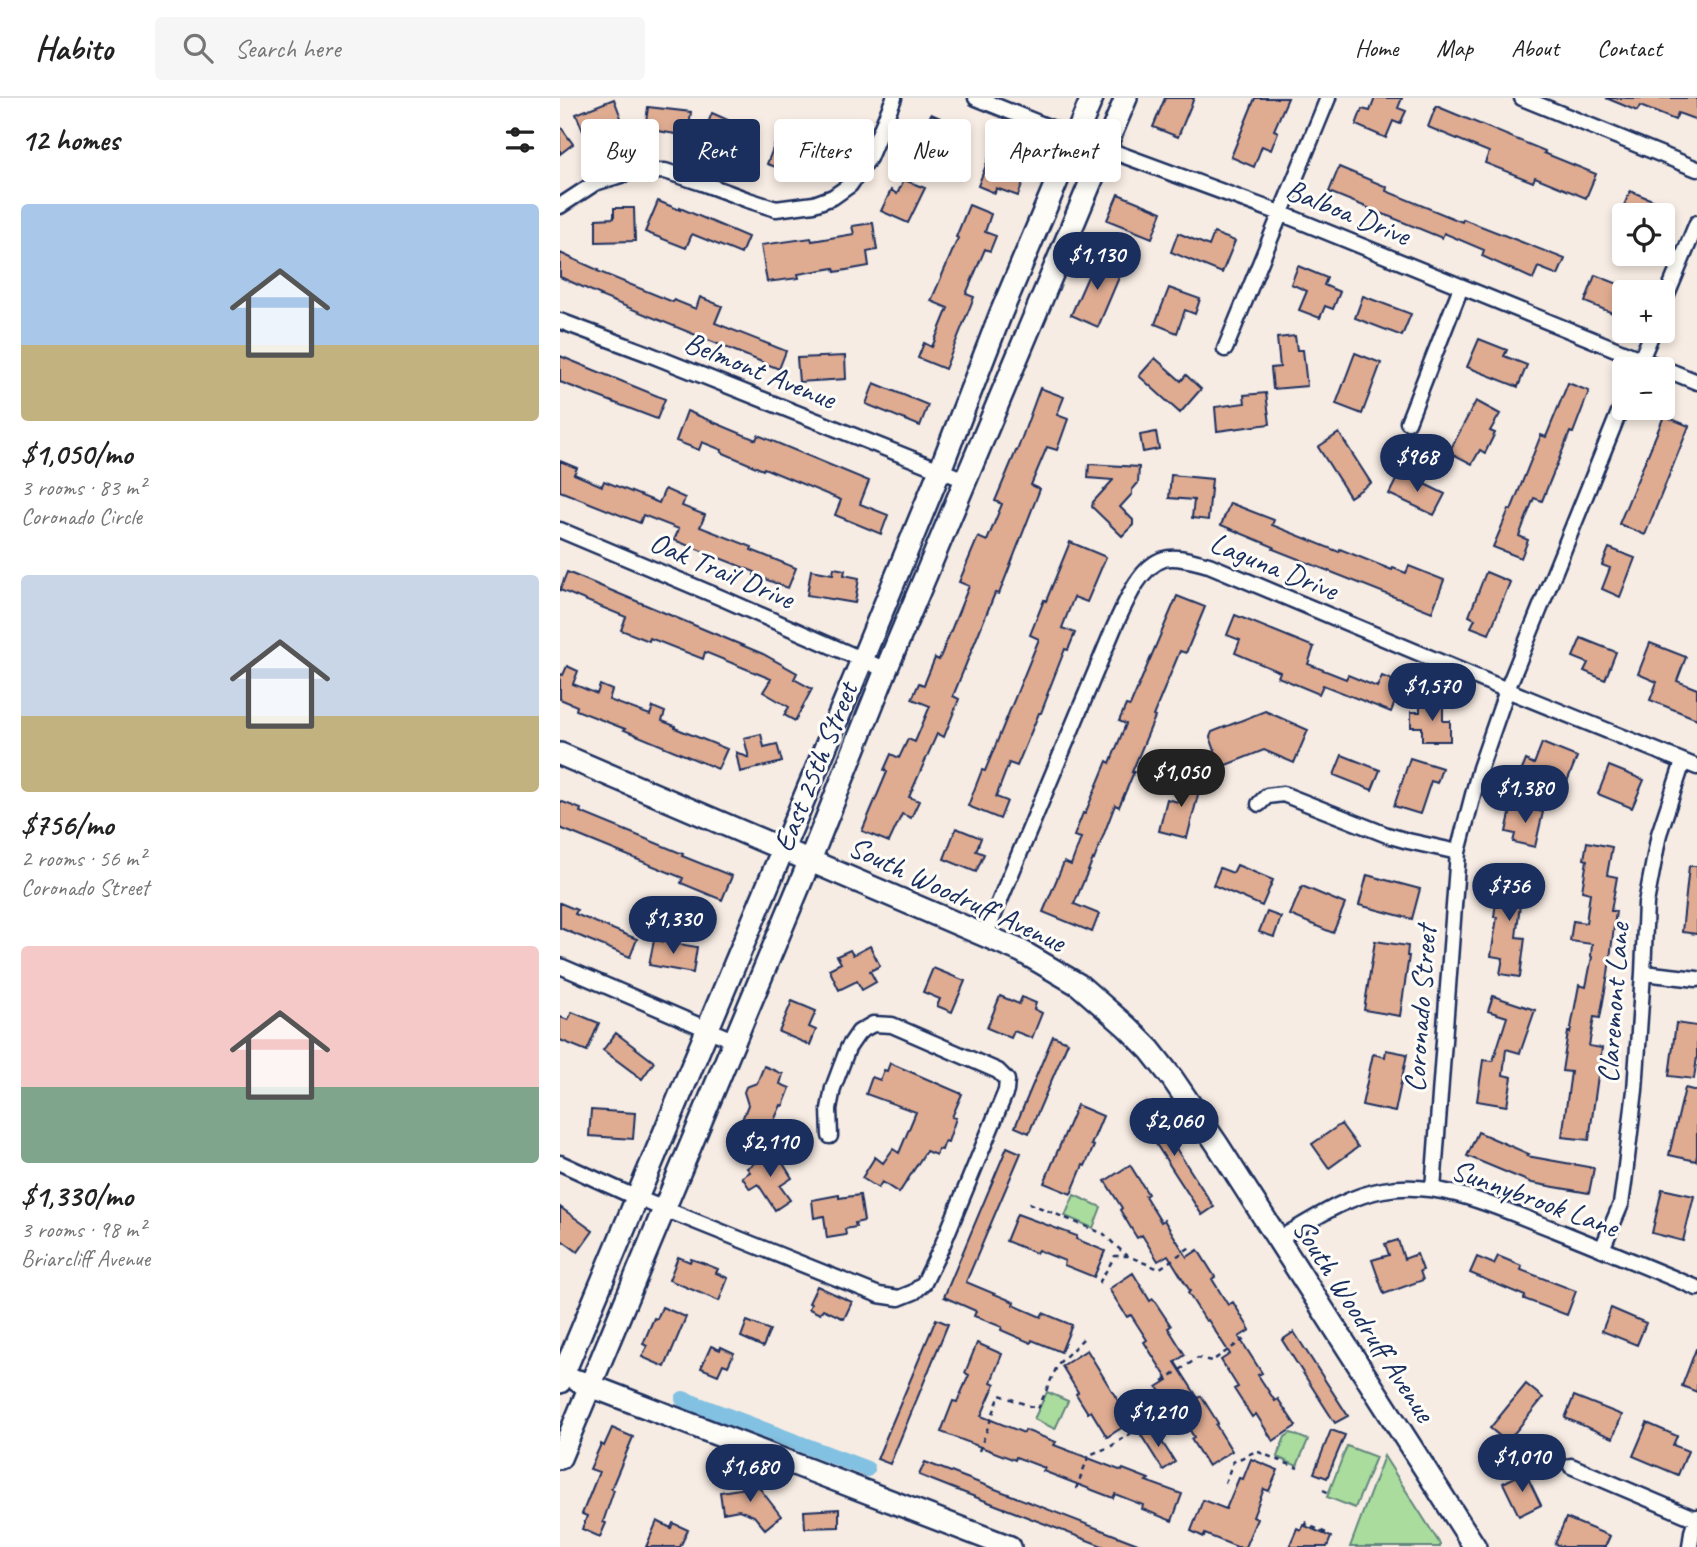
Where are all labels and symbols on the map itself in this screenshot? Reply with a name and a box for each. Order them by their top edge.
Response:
street label: Balboa Drive [1280,170,1418,255]
pin: $1,130 [1040,232,1154,292]
street label: Belmont Avenue [679,323,843,418]
pin: $968 [1376,434,1458,494]
street label: Oak Trail Drive [644,523,802,618]
street label: Laguna Drive [1205,523,1346,610]
pin: $1,570 [1375,664,1489,723]
street label: East 25th Street [764,674,867,857]
pin: $1,050 [1124,750,1238,809]
pin: $1,380 [1468,766,1582,825]
street label: South Woodruff Avenue [843,827,1073,962]
pin: $756 [1468,864,1550,923]
pin: $1,330 [616,896,730,956]
street label: Claremont Lane [1588,919,1638,1084]
street label: Coronado Street [1395,920,1445,1094]
pin: $2,060 [1117,1098,1231,1158]
pin: $2,110 [713,1119,827,1179]
street label: Sunnybrook Lane [1446,1150,1626,1246]
street label: South Woodruff Avenue [1284,1211,1445,1431]
pin: $1,210 [1101,1390,1215,1449]
pin: $1,010 [1465,1434,1579,1494]
pin: $1,680 [693,1444,807,1504]

